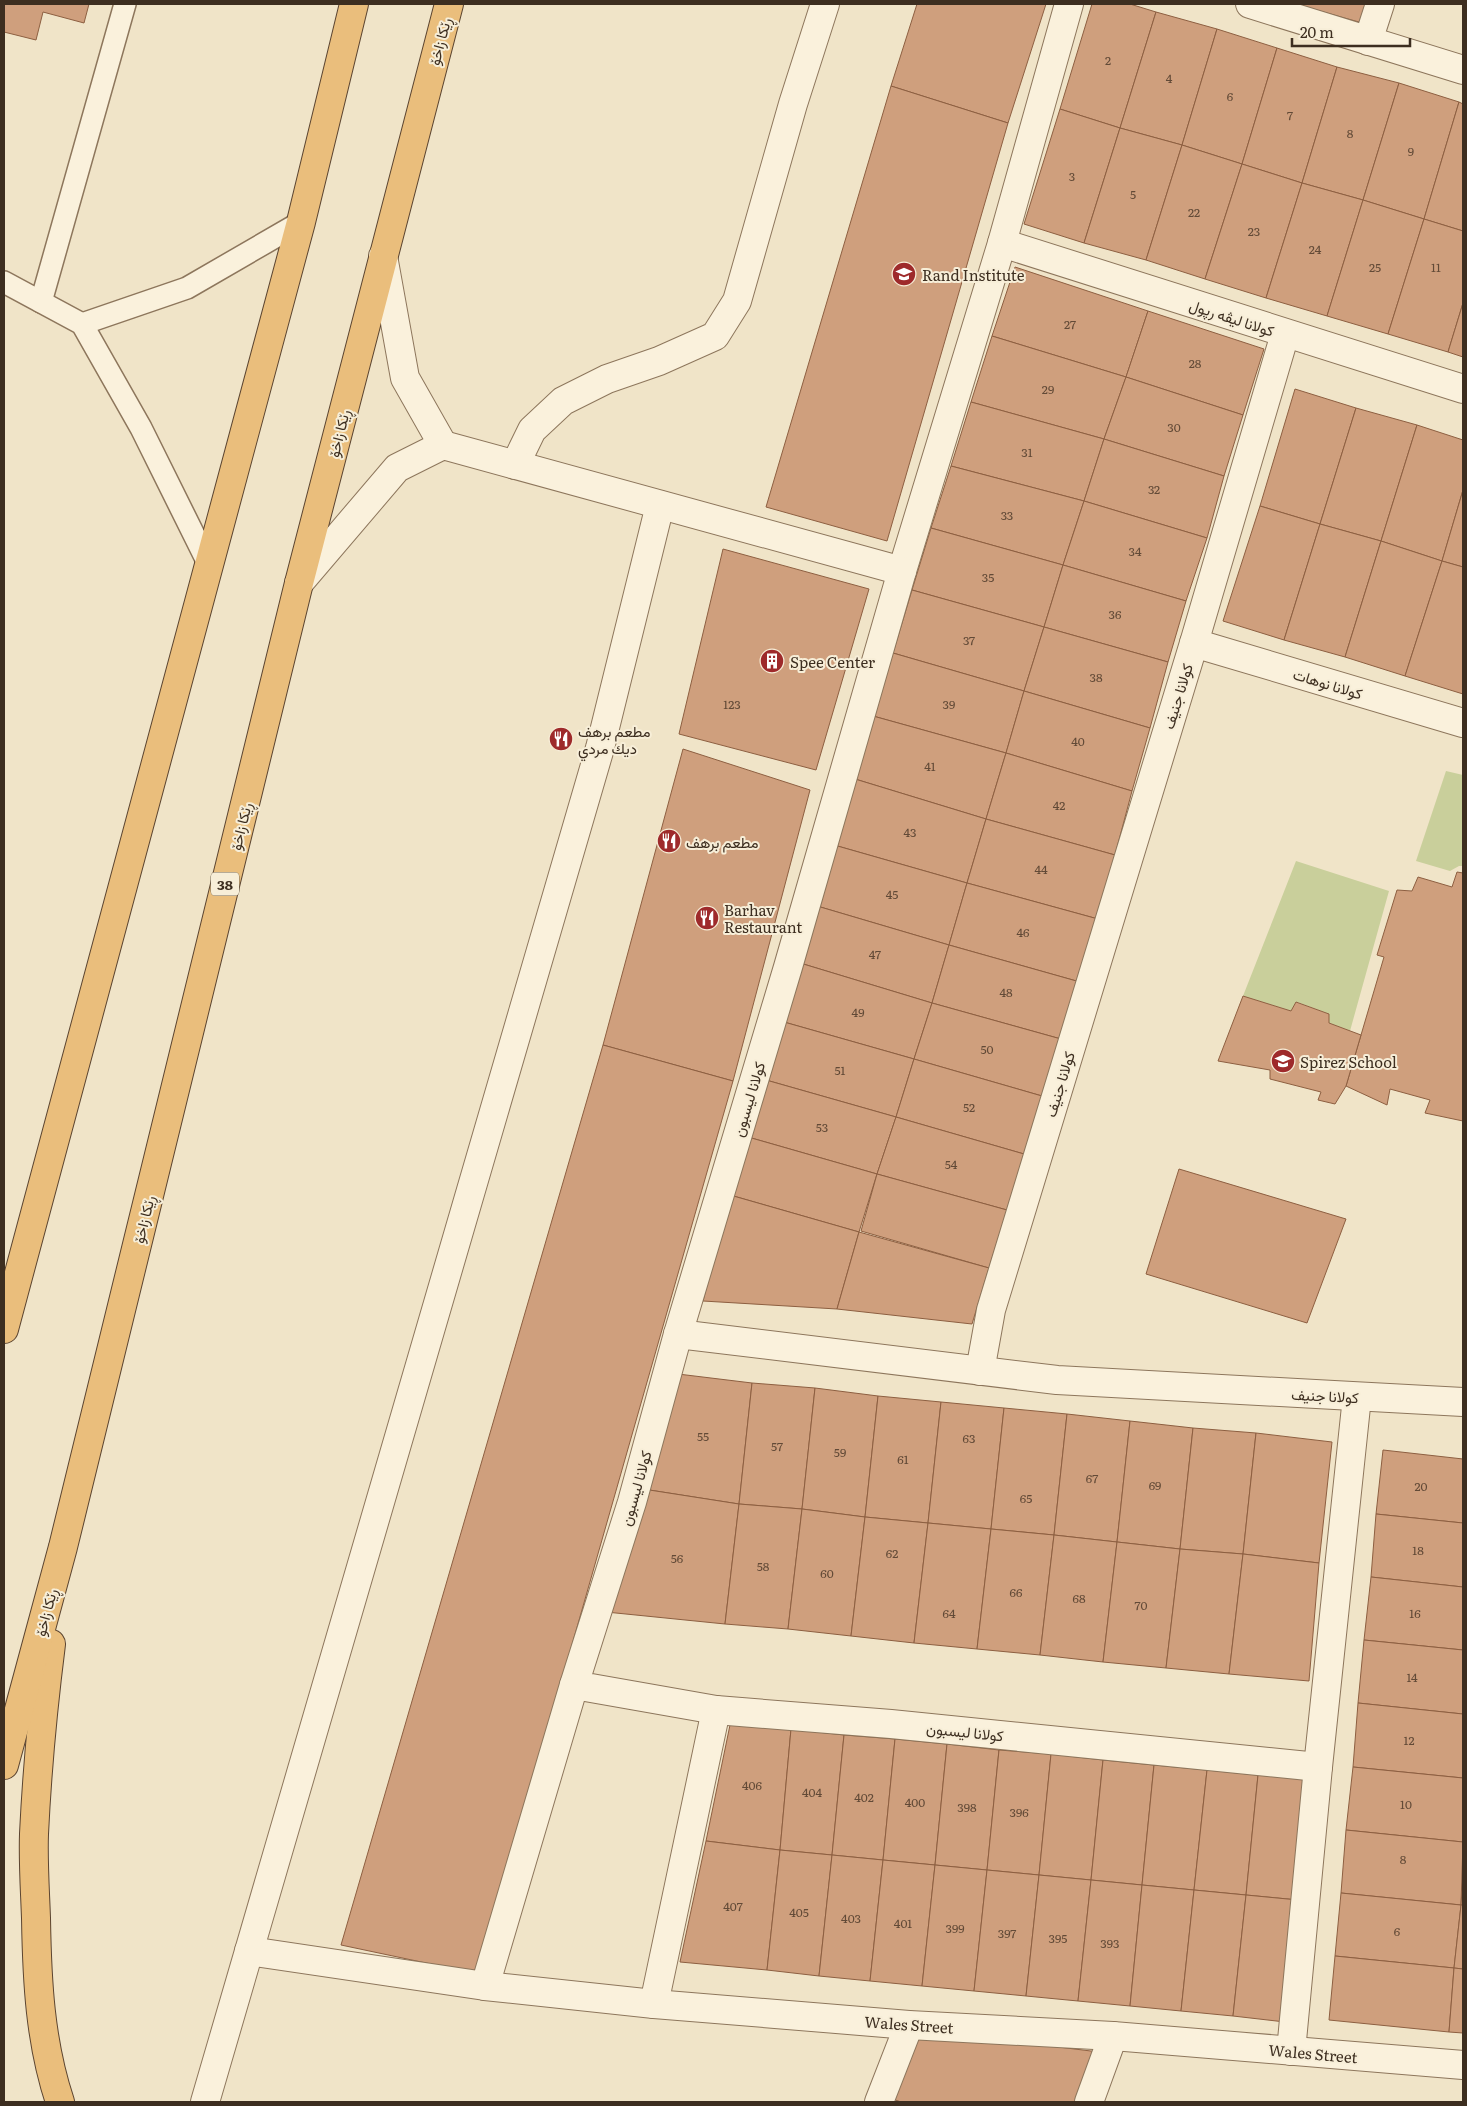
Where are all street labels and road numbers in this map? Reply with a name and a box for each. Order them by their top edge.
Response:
street label: ڕێکا زاخۆ [422,14,458,68]
street label: كولانا ليڤه رپول [1187,292,1278,342]
street label: ڕێکا زاخۆ [321,407,357,460]
street label: كولانا جنيف [1156,660,1198,732]
street label: كولانا نوهات [1290,662,1366,705]
street label: ڕێکا زاخۆ [223,800,259,853]
road number: 38 [211,872,239,896]
street label: كولانا جنيف [1038,1048,1080,1120]
street label: كولانا ليسبون [726,1058,770,1139]
street label: ڕێکا زاخۆ [126,1193,162,1246]
street label: كولانا جنيف [1291,1382,1360,1408]
street label: كولانا ليسبون [613,1447,657,1528]
street label: ڕێکا زاخۆ [28,1585,64,1639]
street label: كولانا ليسبون [925,1716,1005,1747]
street label: Wales Street [864,2009,954,2039]
street label: Wales Street [1267,2038,1359,2068]

